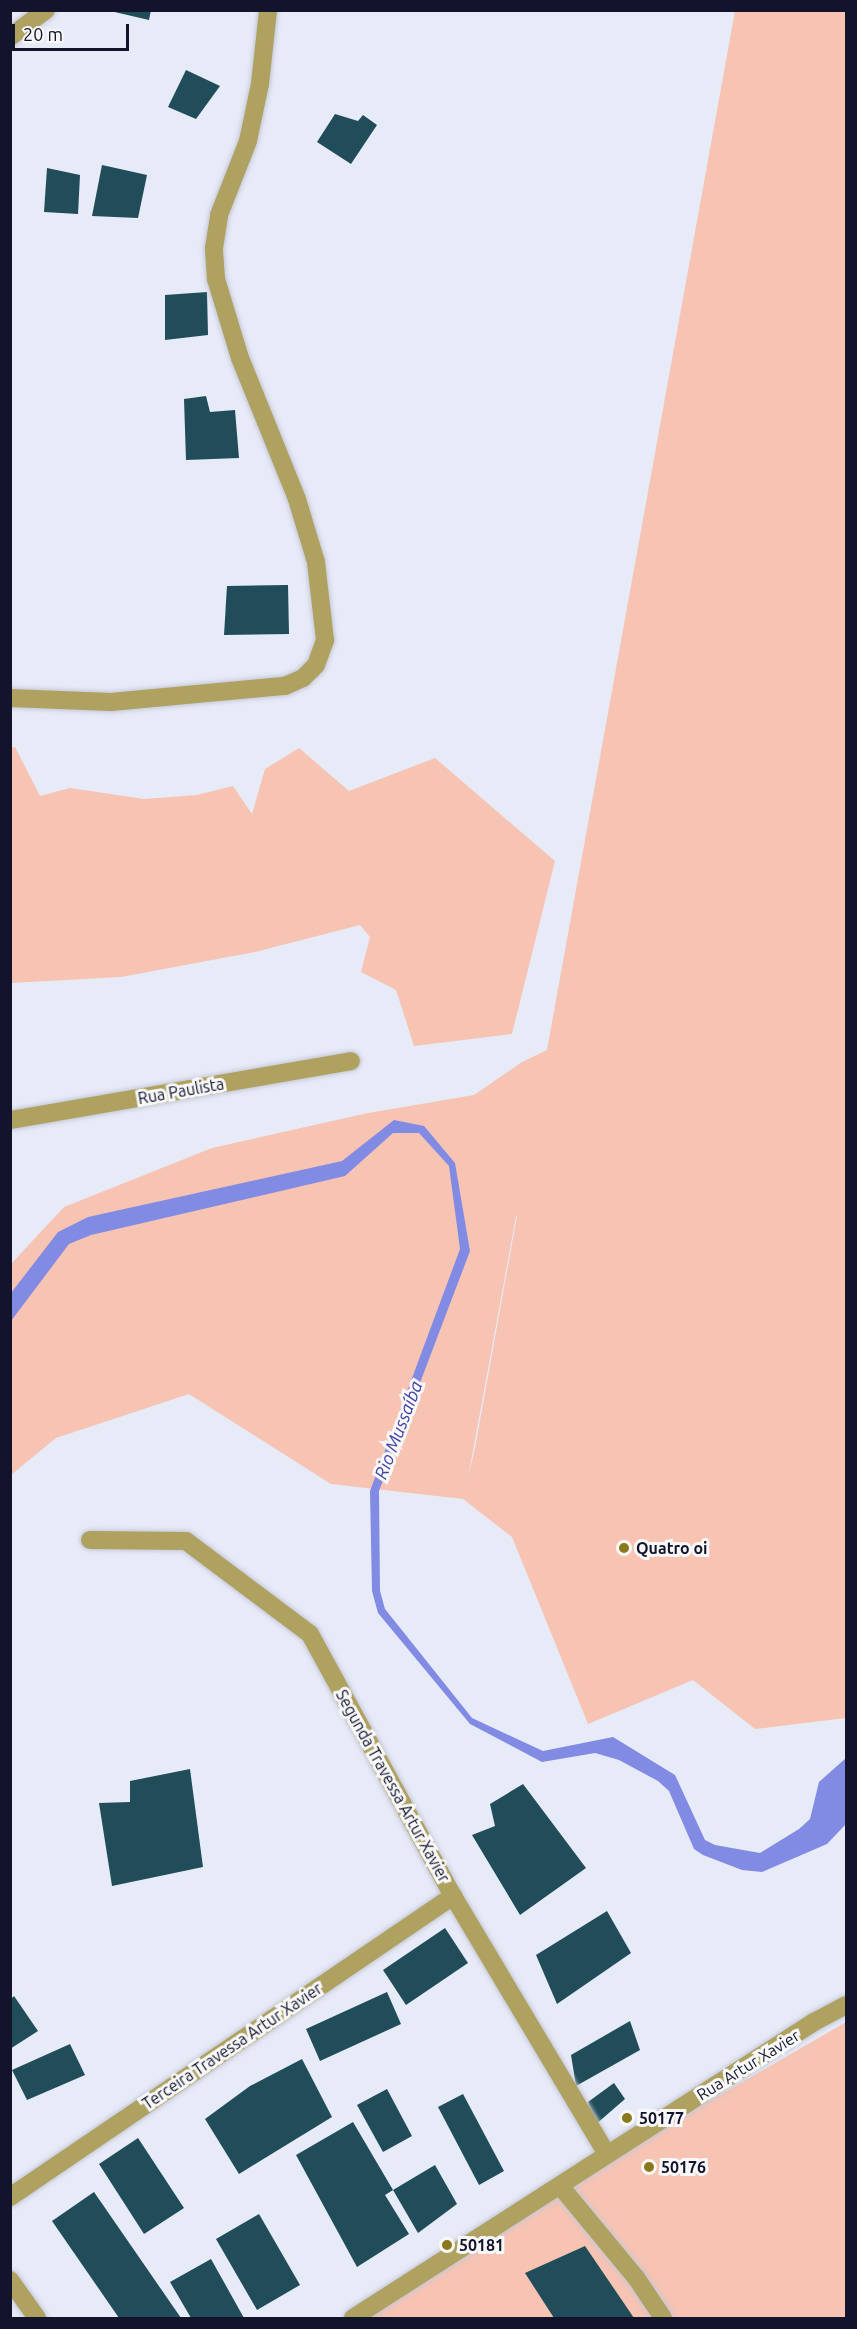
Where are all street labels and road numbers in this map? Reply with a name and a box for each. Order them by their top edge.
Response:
street label: Rua Paulista [136,1074,226,1108]
street label: Segunda Travessa Artur Xavier [332,1686,454,1886]
street label: Terceira Travessa Artur Xavier [139,1979,325,2113]
street label: Rua Artur Xavier [693,2026,803,2104]

